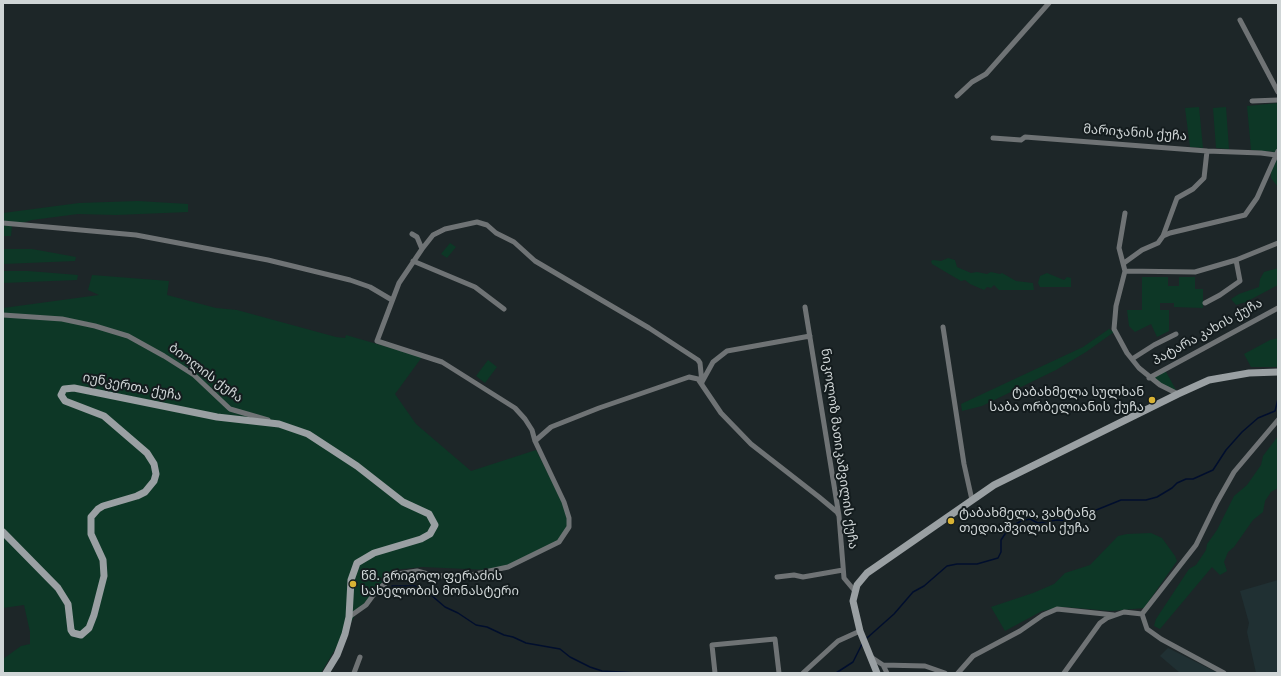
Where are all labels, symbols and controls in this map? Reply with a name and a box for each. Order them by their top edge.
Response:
street label: მარიჯანის ქუჩა [1083,123,1187,145]
street label: პატარა კახის ქუჩა [1150,296,1266,370]
street label: ბიოლის ქუჩა [165,341,245,407]
street label: ნიკოლოზ მათიკაშვილის ქუჩა [816,348,860,550]
street label: იუნკერთა ქუჩა [81,371,183,405]
place label: ტაბახმელა სულხან საბა ორბელიანის ქუჩა [989,385,1144,416]
marker: ტაბახმელა სულხან საბა ორბელიანის ქუჩა [1147,395,1157,405]
place label: ტაბახმელა, ვახტანგ თედიაშვილის ქუჩა [959,506,1096,537]
marker: ტაბახმელა, ვახტანგ თედიაშვილის ქუჩა [946,516,956,526]
place label: წმ. გრიგოლ ფერაძის სახელობის მონასტერი [361,569,519,600]
marker: წმ. გრიგოლ ფერაძის სახელობის მონასტერი [348,579,358,589]

